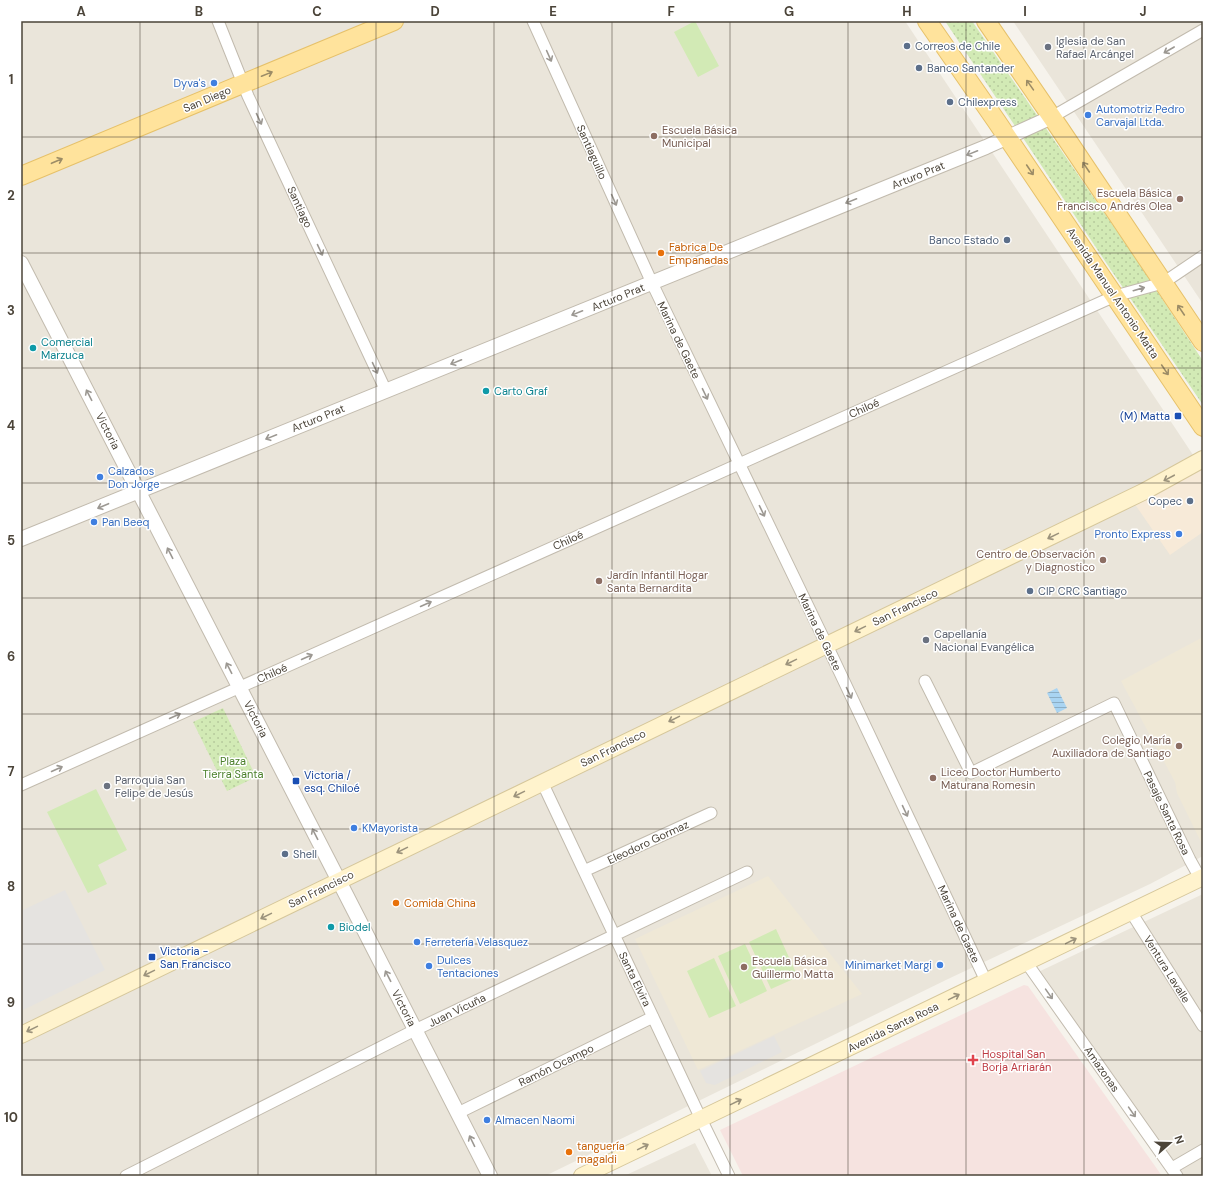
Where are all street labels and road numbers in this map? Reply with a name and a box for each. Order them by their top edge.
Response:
street label: San Diego [181,83,233,115]
street label: Santiaguillo [574,123,610,181]
street label: Arturo Prat [889,158,947,192]
street label: Santiago [284,184,316,230]
street label: Avenida Manuel Antonio Matta [1064,225,1162,361]
street label: Arturo Prat [589,280,647,314]
street label: Marina de Gaete [654,299,704,381]
street label: Chiloé [847,395,881,421]
street label: Arturo Prat [289,401,347,435]
street label: Victoria [93,410,123,452]
street label: Chiloé [551,527,585,553]
street label: San Francisco [870,585,940,629]
street label: Marina de Gaete [795,591,845,673]
street label: Chiloé [255,660,289,686]
street label: Victoria [241,698,271,740]
street label: San Francisco [578,726,648,770]
street label: Pasaje Santa Rosa [1141,769,1193,857]
street label: Eleodoro Gormaz [605,817,691,867]
street label: San Francisco [286,867,356,911]
street label: Marina de Gaete [935,883,983,965]
street label: Ventura Lavalle [1141,933,1193,1005]
street label: Santa Elvira [616,949,654,1009]
street label: Victoria [389,987,419,1029]
street label: Juan Vicuña [426,990,488,1030]
street label: Avenida Santa Rosa [845,999,941,1055]
street label: Ramón Ocampo [516,1041,596,1089]
street label: Amazonas [1081,1043,1123,1095]

